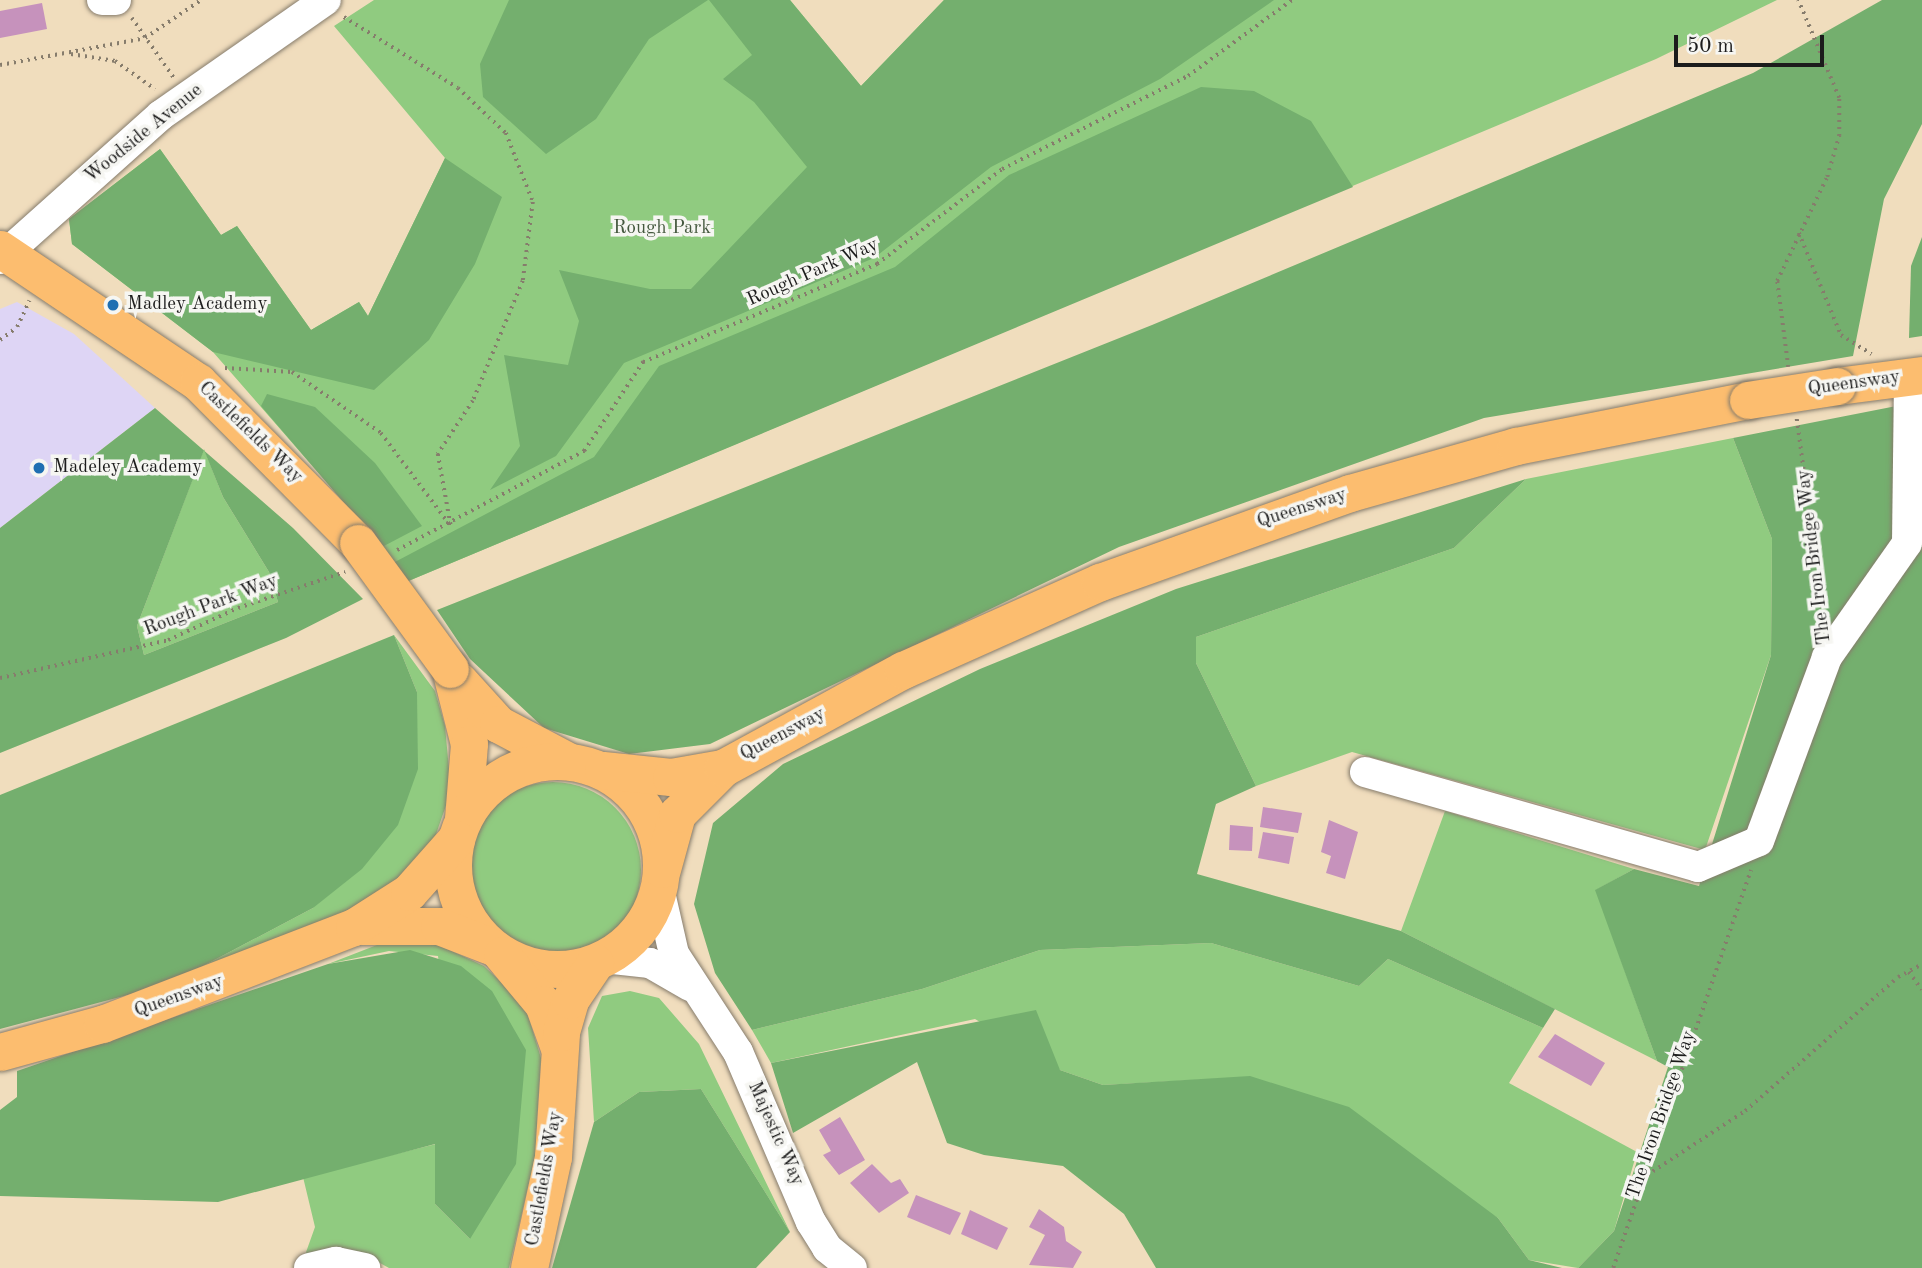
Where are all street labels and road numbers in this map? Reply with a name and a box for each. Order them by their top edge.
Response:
street label: Woodside Avenue [81,80,207,188]
street label: Rough Park Way [744,234,882,312]
street label: Queensway [1807,366,1901,402]
street label: Castlefields Way [193,377,307,489]
street label: The Iron Bridge Way [1793,468,1837,646]
street label: Queensway [1254,484,1350,534]
street label: Rough Park Way [141,570,281,642]
street label: Queensway [737,703,829,767]
street label: Queensway [132,970,226,1024]
street label: The Iron Bridge Way [1623,1028,1701,1202]
street label: Majestic Way [742,1078,808,1190]
street label: Castlefields Way [522,1110,568,1248]

